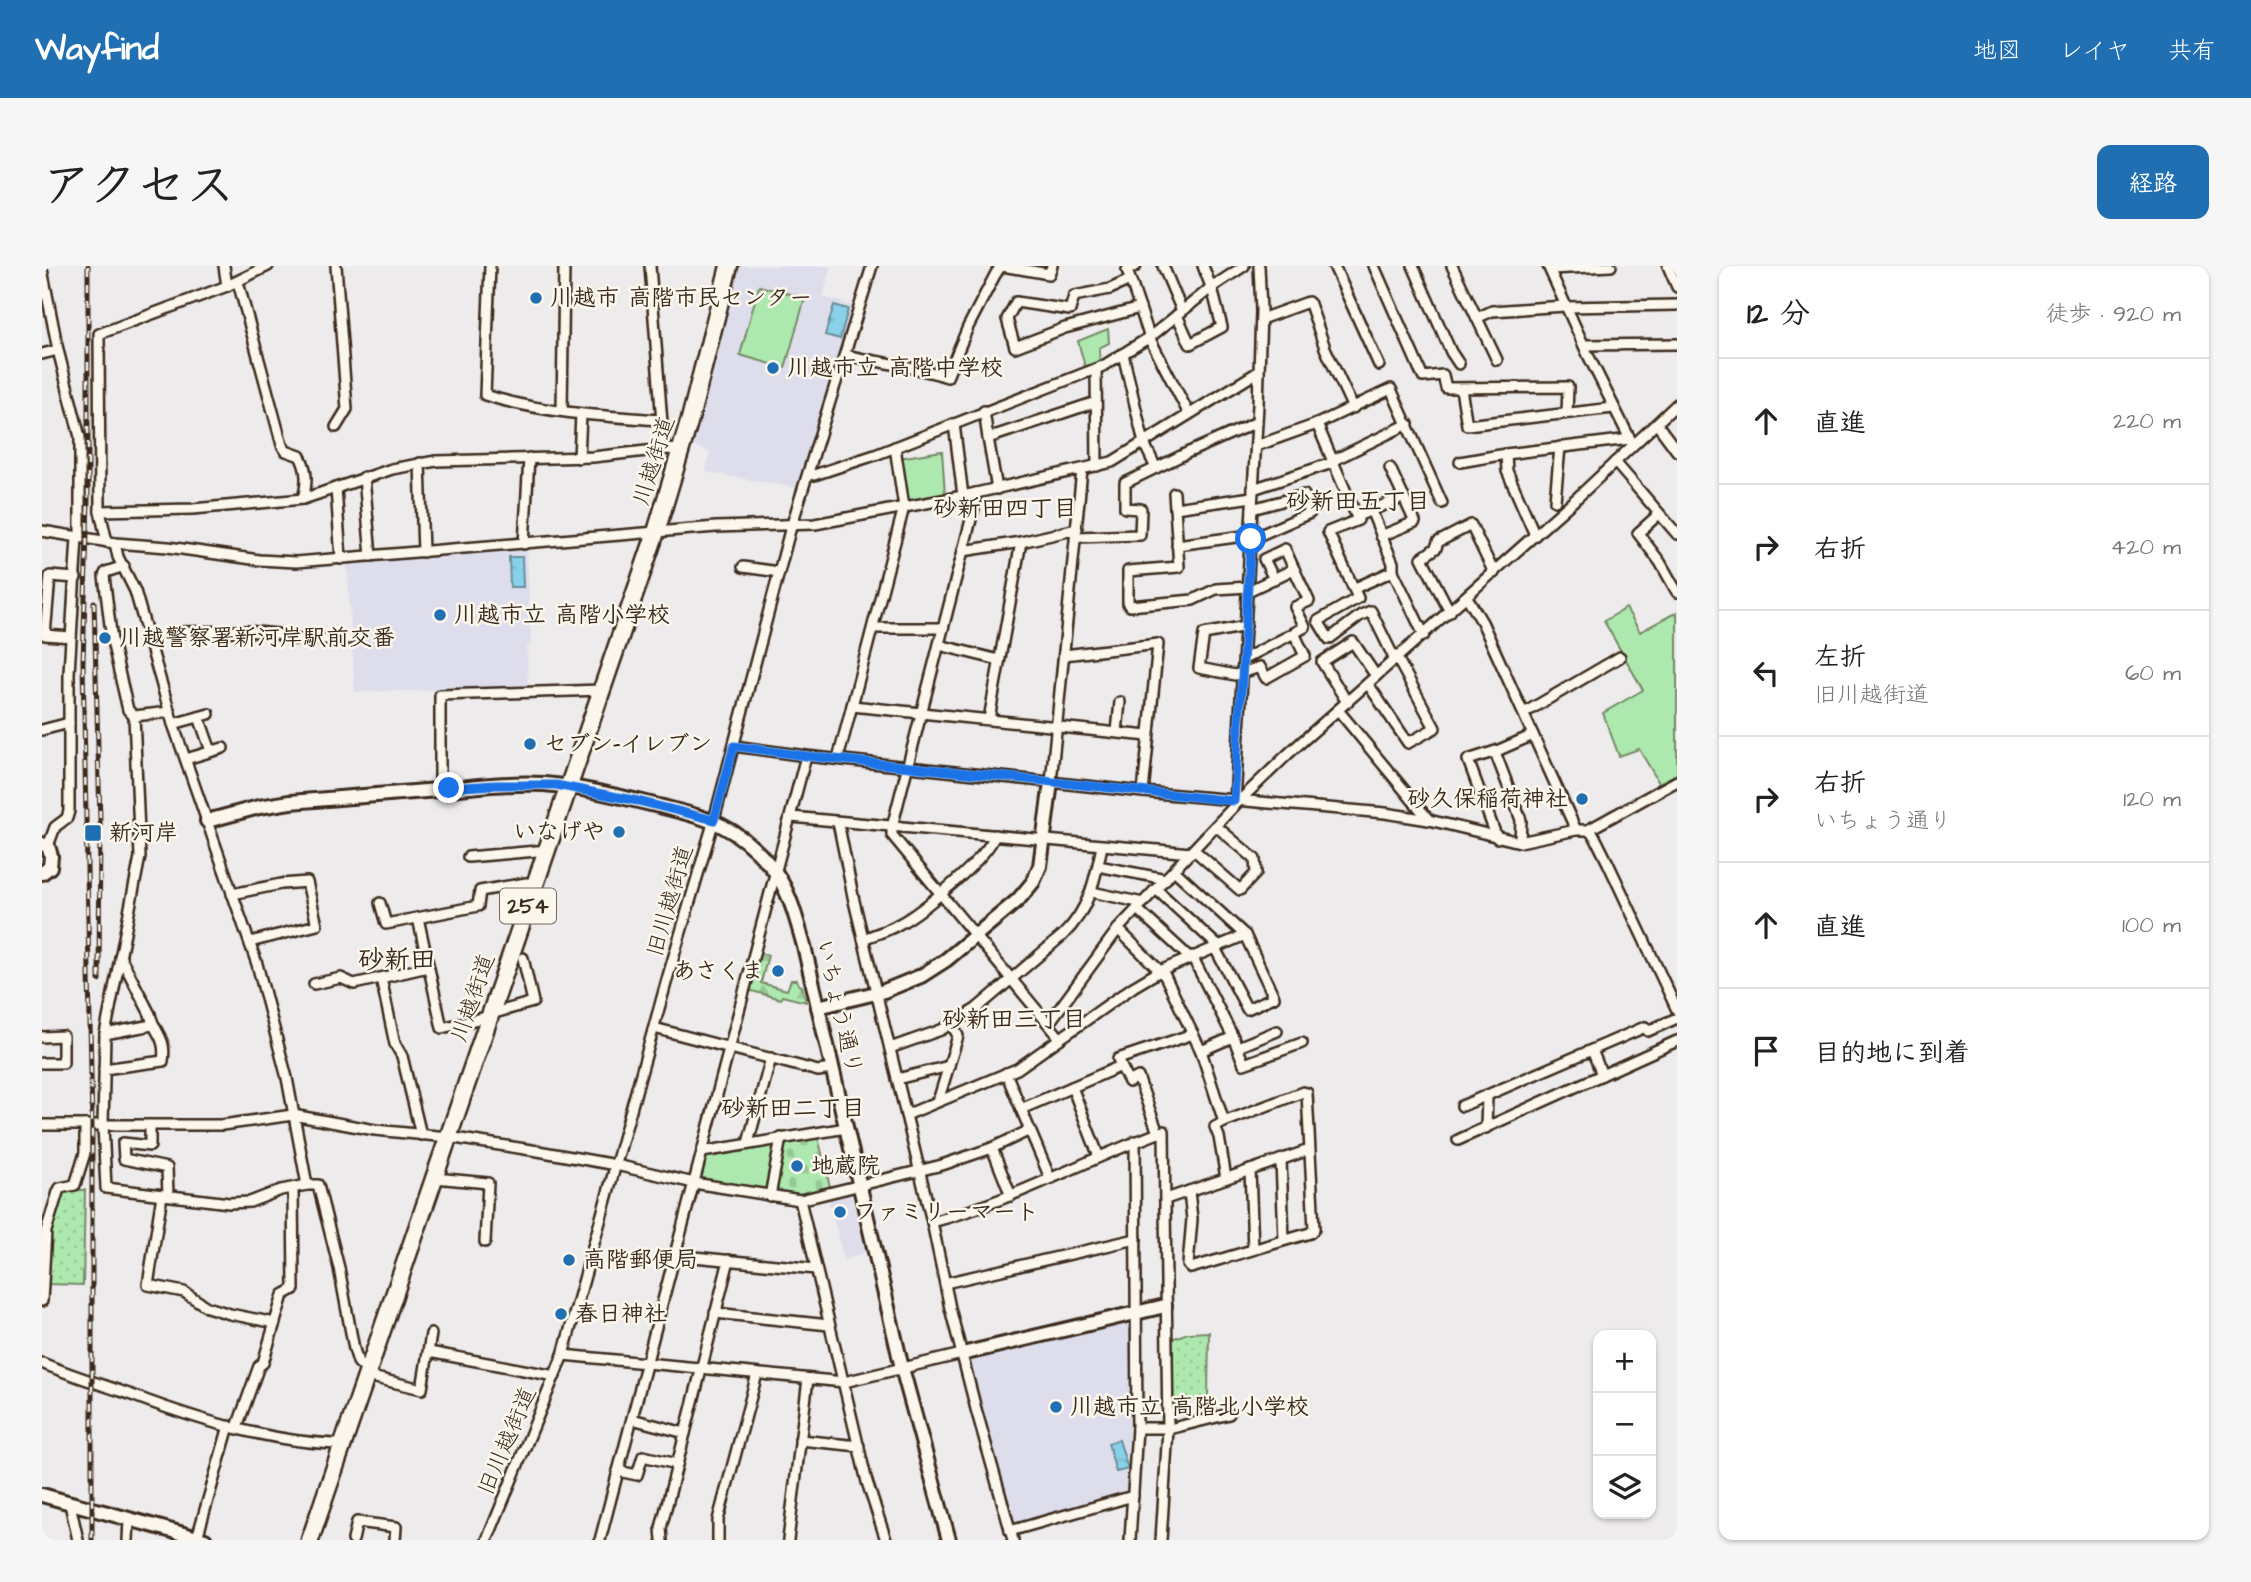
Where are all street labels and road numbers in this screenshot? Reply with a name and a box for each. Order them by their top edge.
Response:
street label: 川越街道 [625,412,683,510]
street label: 旧川越街道 [639,841,701,961]
road number: 254 [500,888,556,924]
street label: いちょう通り [808,936,870,1078]
street label: 川越街道 [443,949,503,1047]
street label: 旧川越街道 [470,1382,544,1500]

